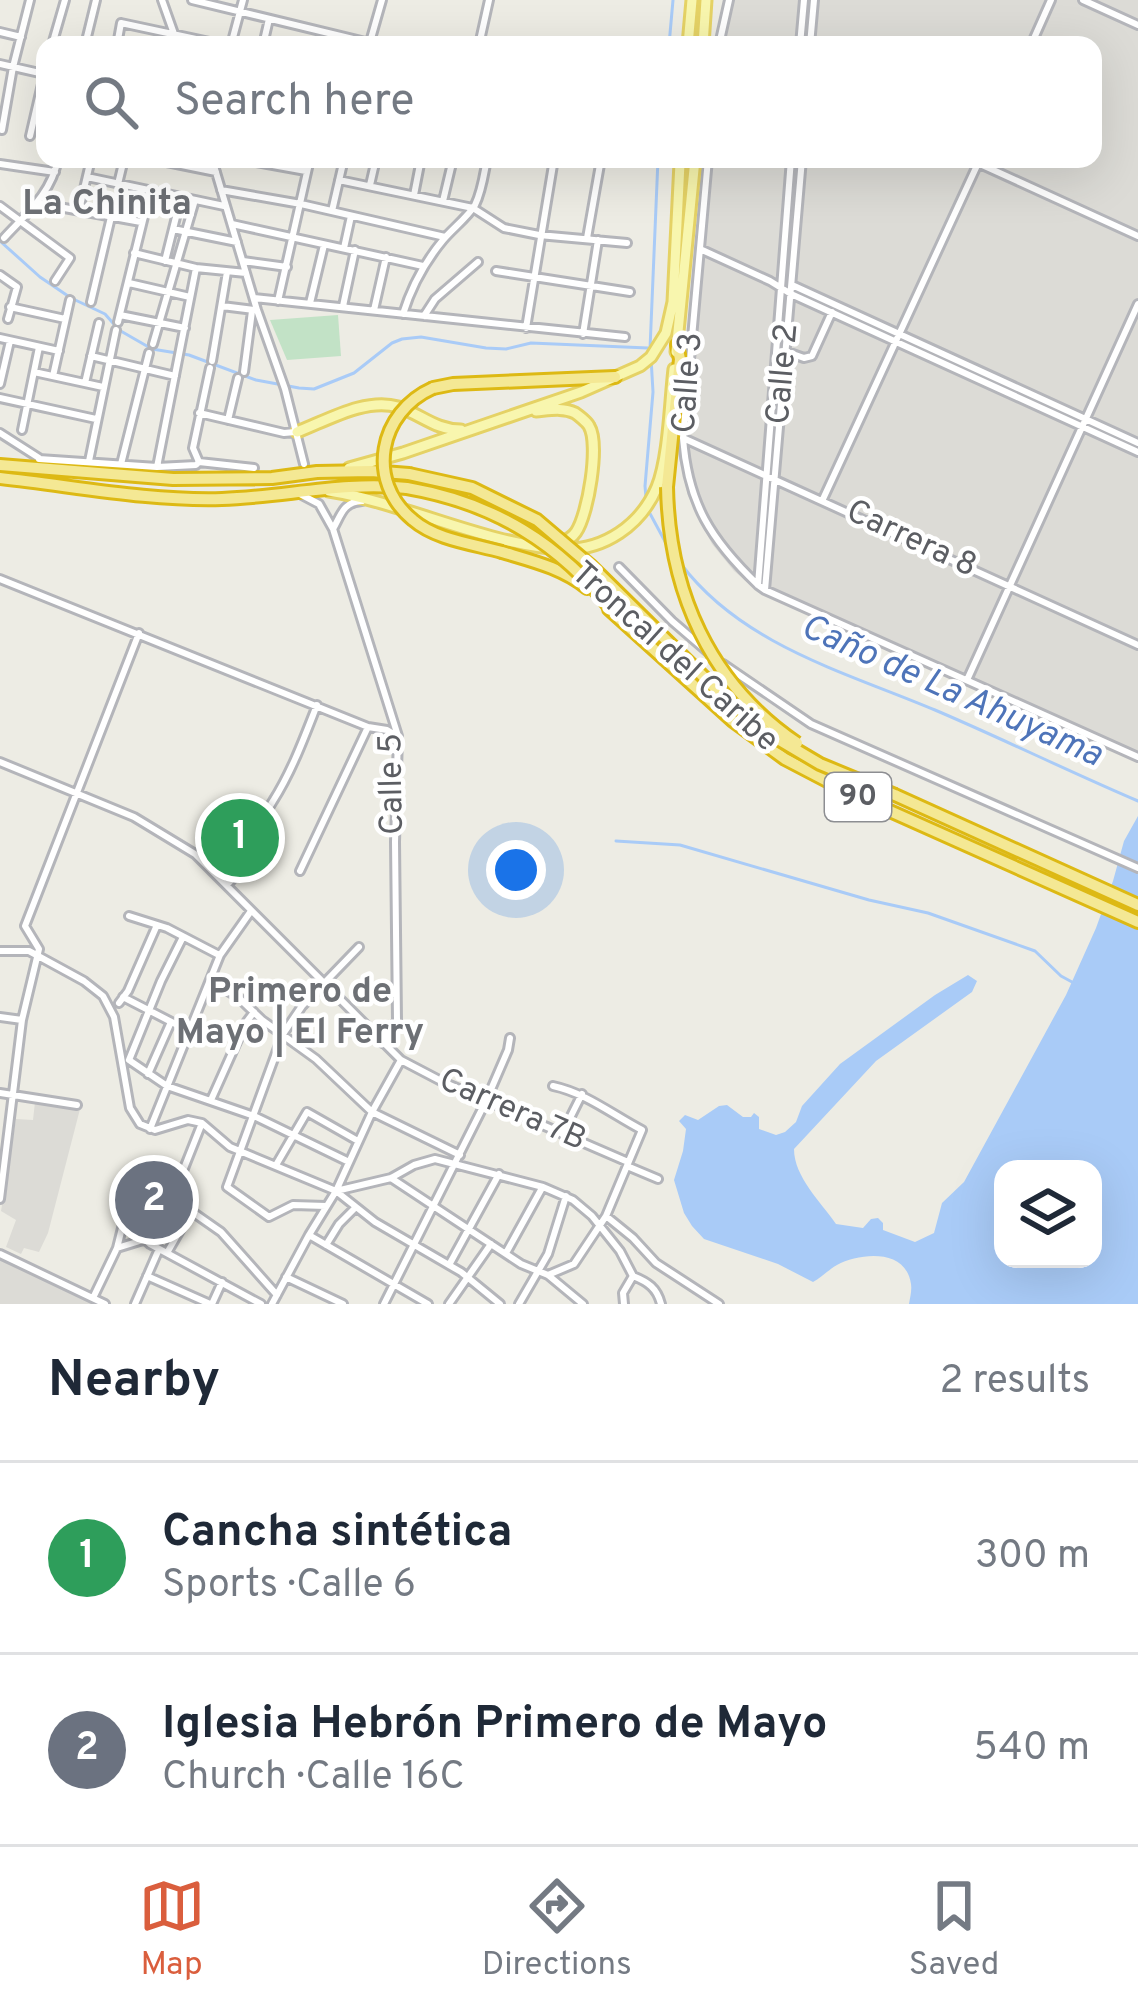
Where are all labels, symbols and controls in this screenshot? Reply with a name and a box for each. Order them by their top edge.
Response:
search box [36,36,1102,168]
icon: search [78,69,144,135]
text: Search here [174,74,414,131]
district label: La Chinita [22,182,192,228]
street label: Calle 2 [759,322,809,426]
street label: Calle 3 [665,331,713,435]
street label: Carrera 8 [839,492,983,588]
street label: Troncal del Caribe [561,554,787,762]
water label: Caño de La Ahuyama [793,605,1109,779]
street label: Calle 5 [371,733,415,835]
road number: 90 [825,773,891,821]
pin: 1 [201,793,279,883]
your location [486,840,546,900]
district label: Primero de Mayo | El Ferry [176,970,424,1057]
street label: Carrera 7B [432,1060,592,1162]
pin: 2 [115,1155,193,1245]
map controls [994,1160,1102,1268]
button: layers [994,1160,1102,1268]
text: Nearby [48,1350,220,1415]
text: 2 results [939,1358,1090,1407]
text: Cancha sintética [162,1505,512,1562]
text: 1 [79,1533,95,1582]
text: 300 m [975,1533,1090,1582]
text: Sports · Calle 6 [162,1562,416,1611]
text: Iglesia Hebrón Primero de Mayo [162,1697,827,1754]
text: 2 [75,1725,99,1774]
text: 540 m [974,1725,1090,1774]
text: Church · Calle 16C [162,1754,465,1803]
tab: Map [139,1873,205,1987]
tab: Directions [482,1873,632,1987]
tab: Saved [909,1873,999,1987]

